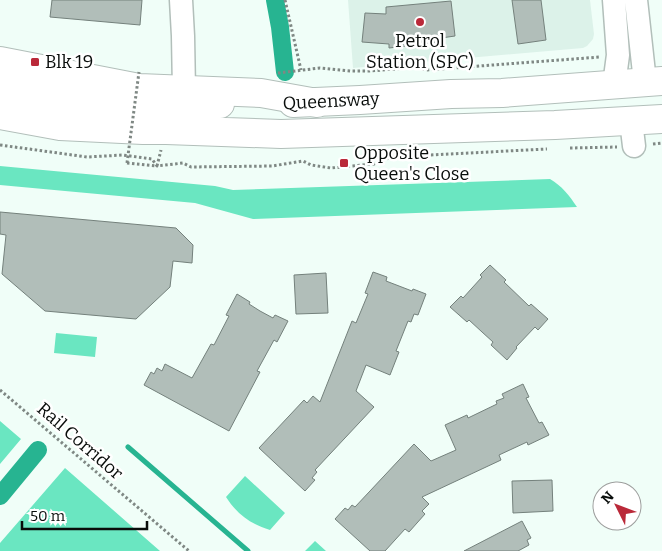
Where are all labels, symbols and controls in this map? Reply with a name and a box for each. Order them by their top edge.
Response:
marker: Petrol Station (SPC) [414,16,426,28]
place label: Petrol Station (SPC) [366,30,474,73]
place label: Blk 19 [45,51,93,73]
marker: Blk 19 [29,56,41,68]
street label: Queensway [282,87,380,115]
place label: Opposite Queen's Close [354,142,469,185]
marker: Opposite Queen's Close [338,157,350,169]
street label: Rail Corridor [32,398,128,484]
north arrow [592,481,642,531]
text: N [598,488,618,507]
scale bar [22,498,148,530]
text: 50 m [30,507,66,525]

